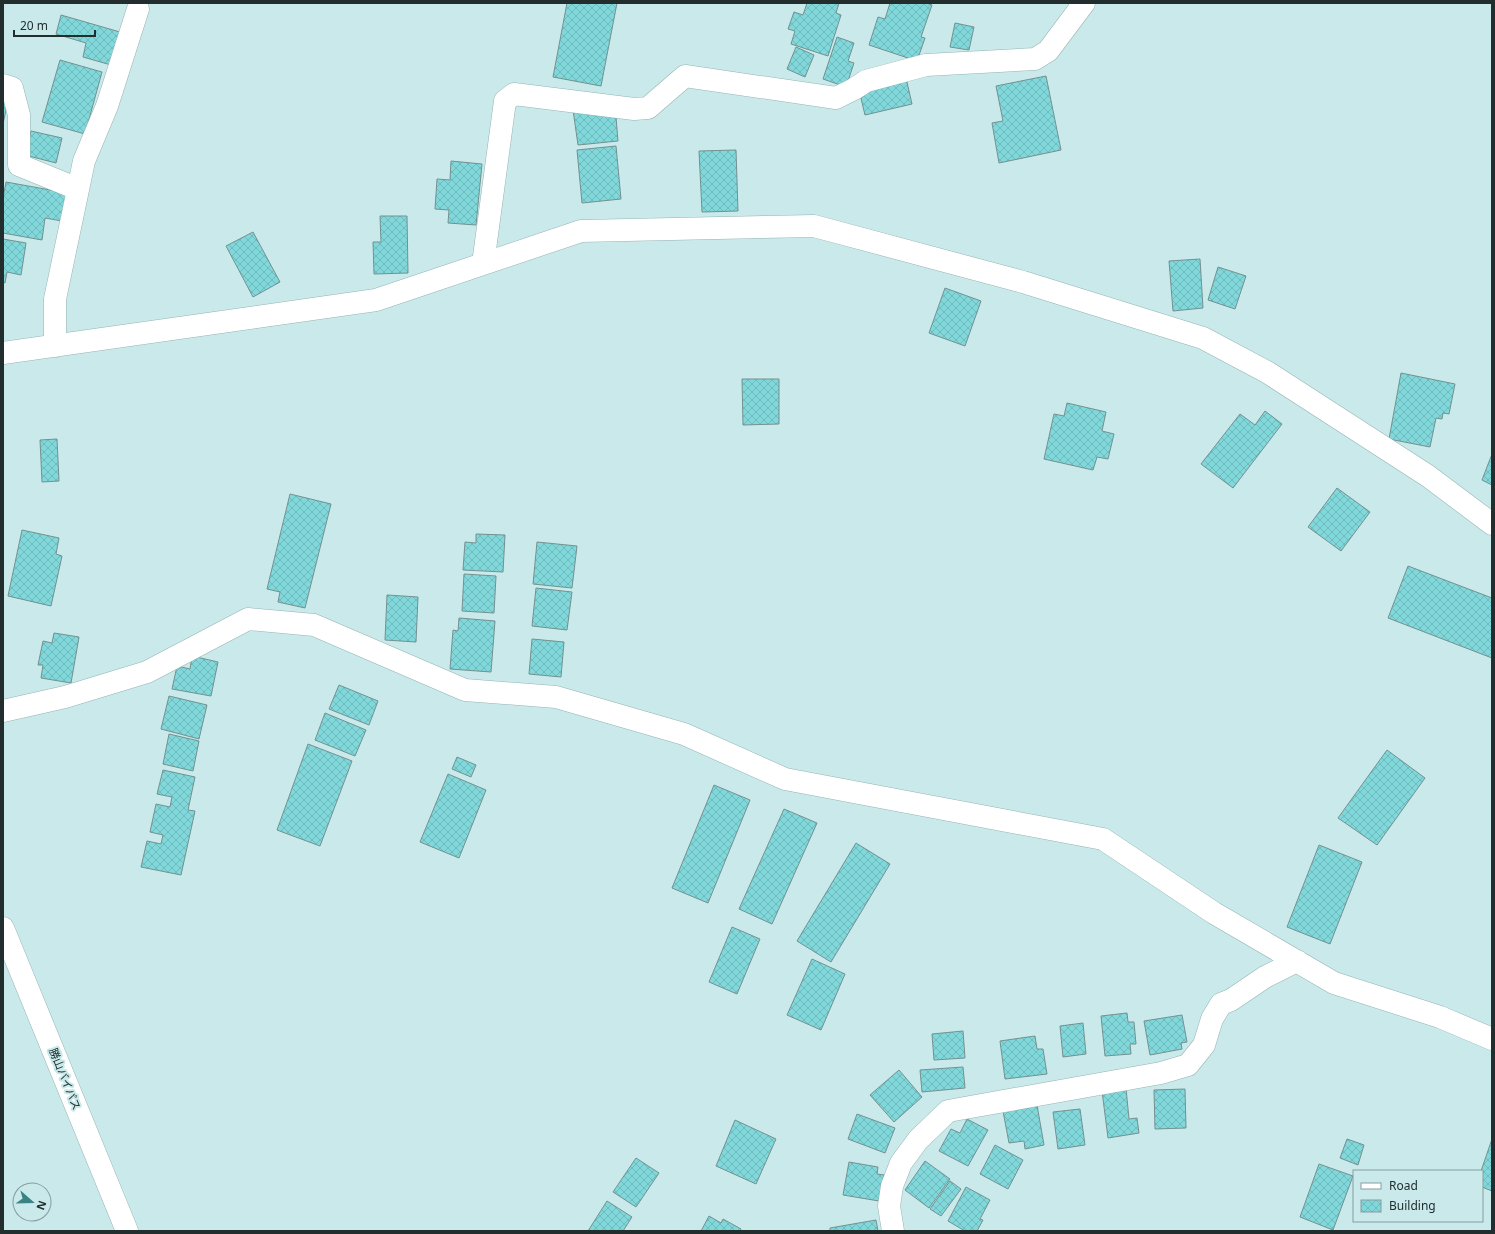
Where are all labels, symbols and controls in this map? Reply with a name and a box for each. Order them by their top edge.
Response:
scale bar [14,12,95,38]
text: 20 m [20,17,48,34]
street label: 勝山バイパス [46,1046,85,1112]
legend [1353,1170,1483,1222]
text: Road [1389,1177,1418,1194]
north arrow [12,1182,52,1222]
text: Building [1389,1197,1436,1214]
text: N [33,1199,50,1212]

